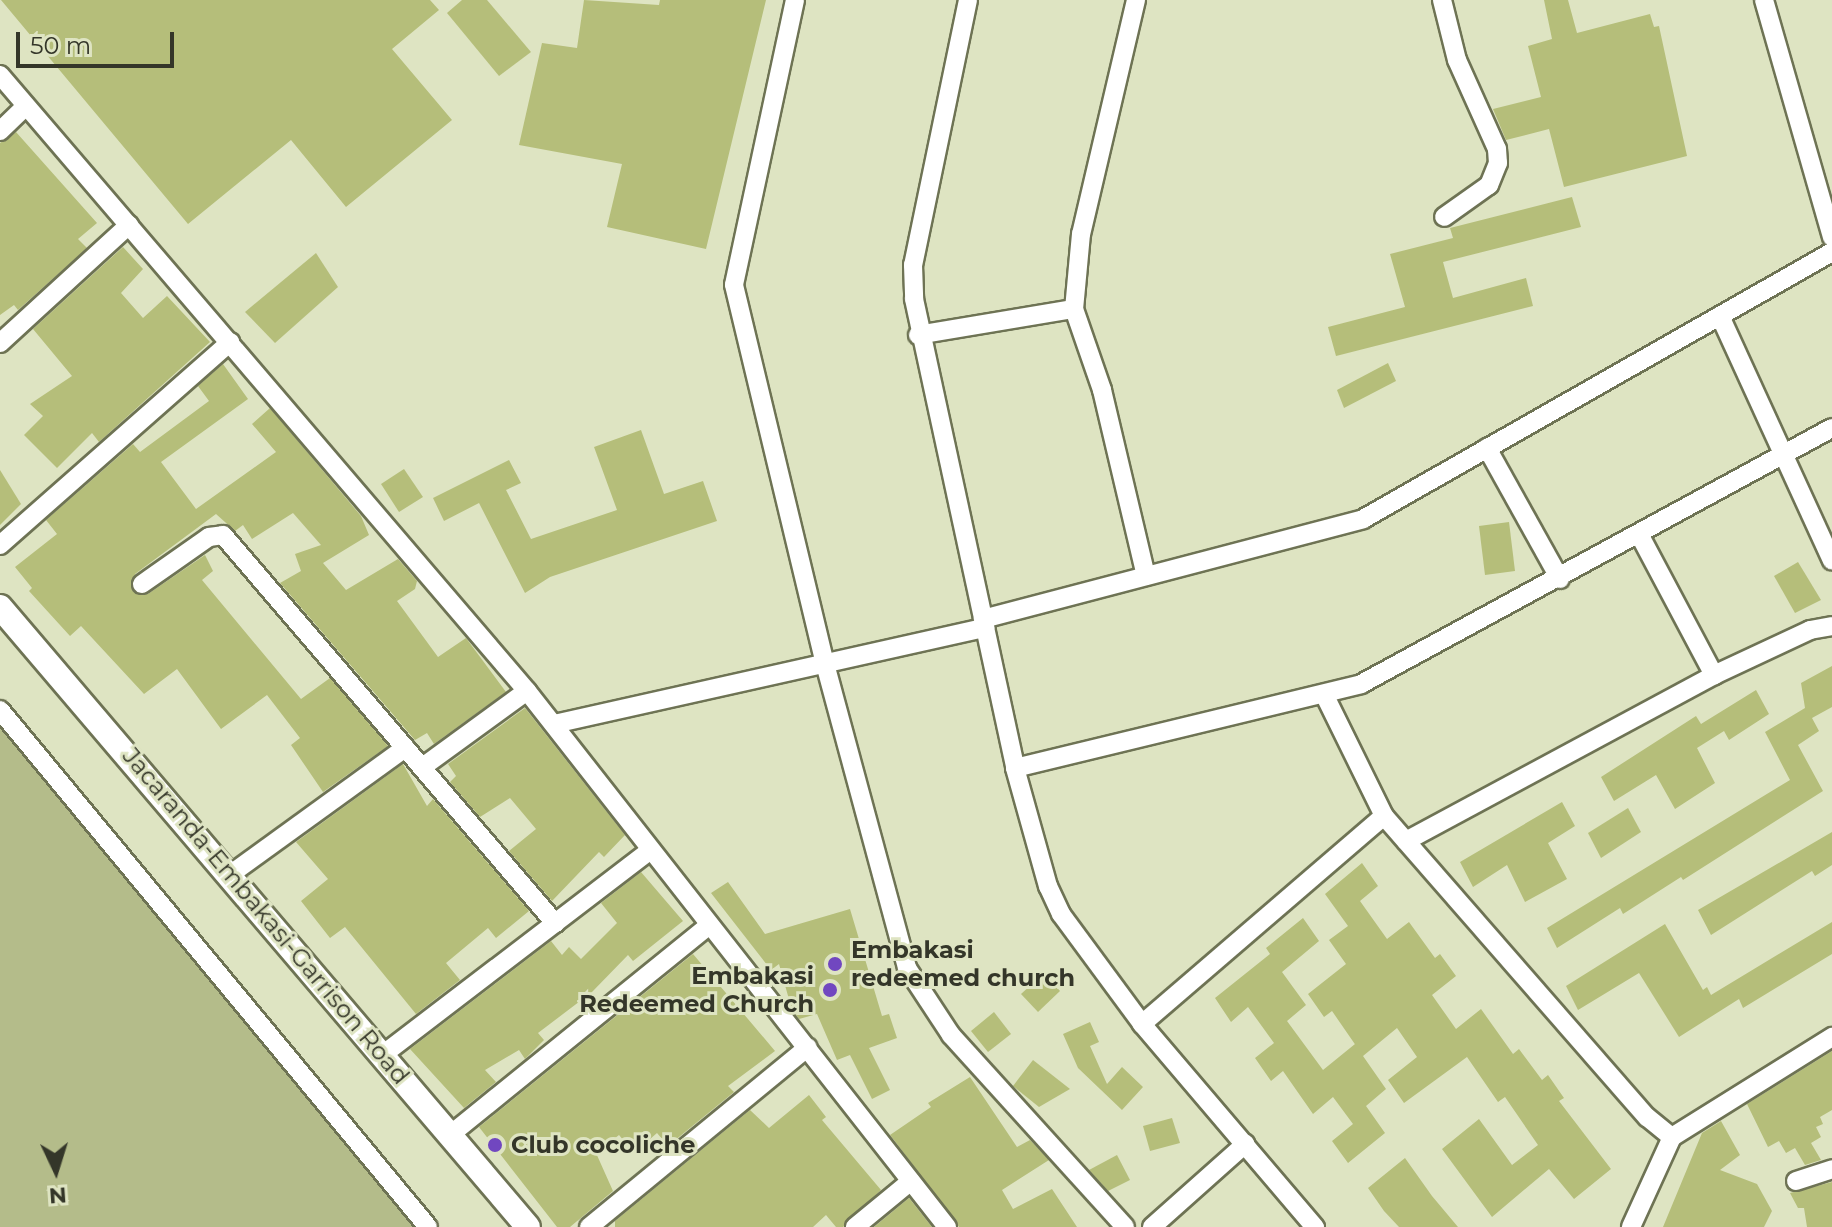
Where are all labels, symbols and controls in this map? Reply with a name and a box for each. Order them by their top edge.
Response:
scale bar [20,16,178,66]
text: 50 m [30,31,91,60]
street label: Jacaranda-Embakasi-Garrison Road [117,742,415,1090]
place label: Embakasi redeemed church [851,936,1075,992]
marker: Embakasi redeemed church [826,955,844,973]
place label: Embakasi Redeemed Church [579,962,814,1018]
marker: Embakasi Redeemed Church [821,981,839,999]
north arrow [16,1131,96,1211]
place label: Club cocoliche [511,1131,695,1159]
marker: Club cocoliche [486,1136,504,1154]
text: N [48,1181,68,1210]

